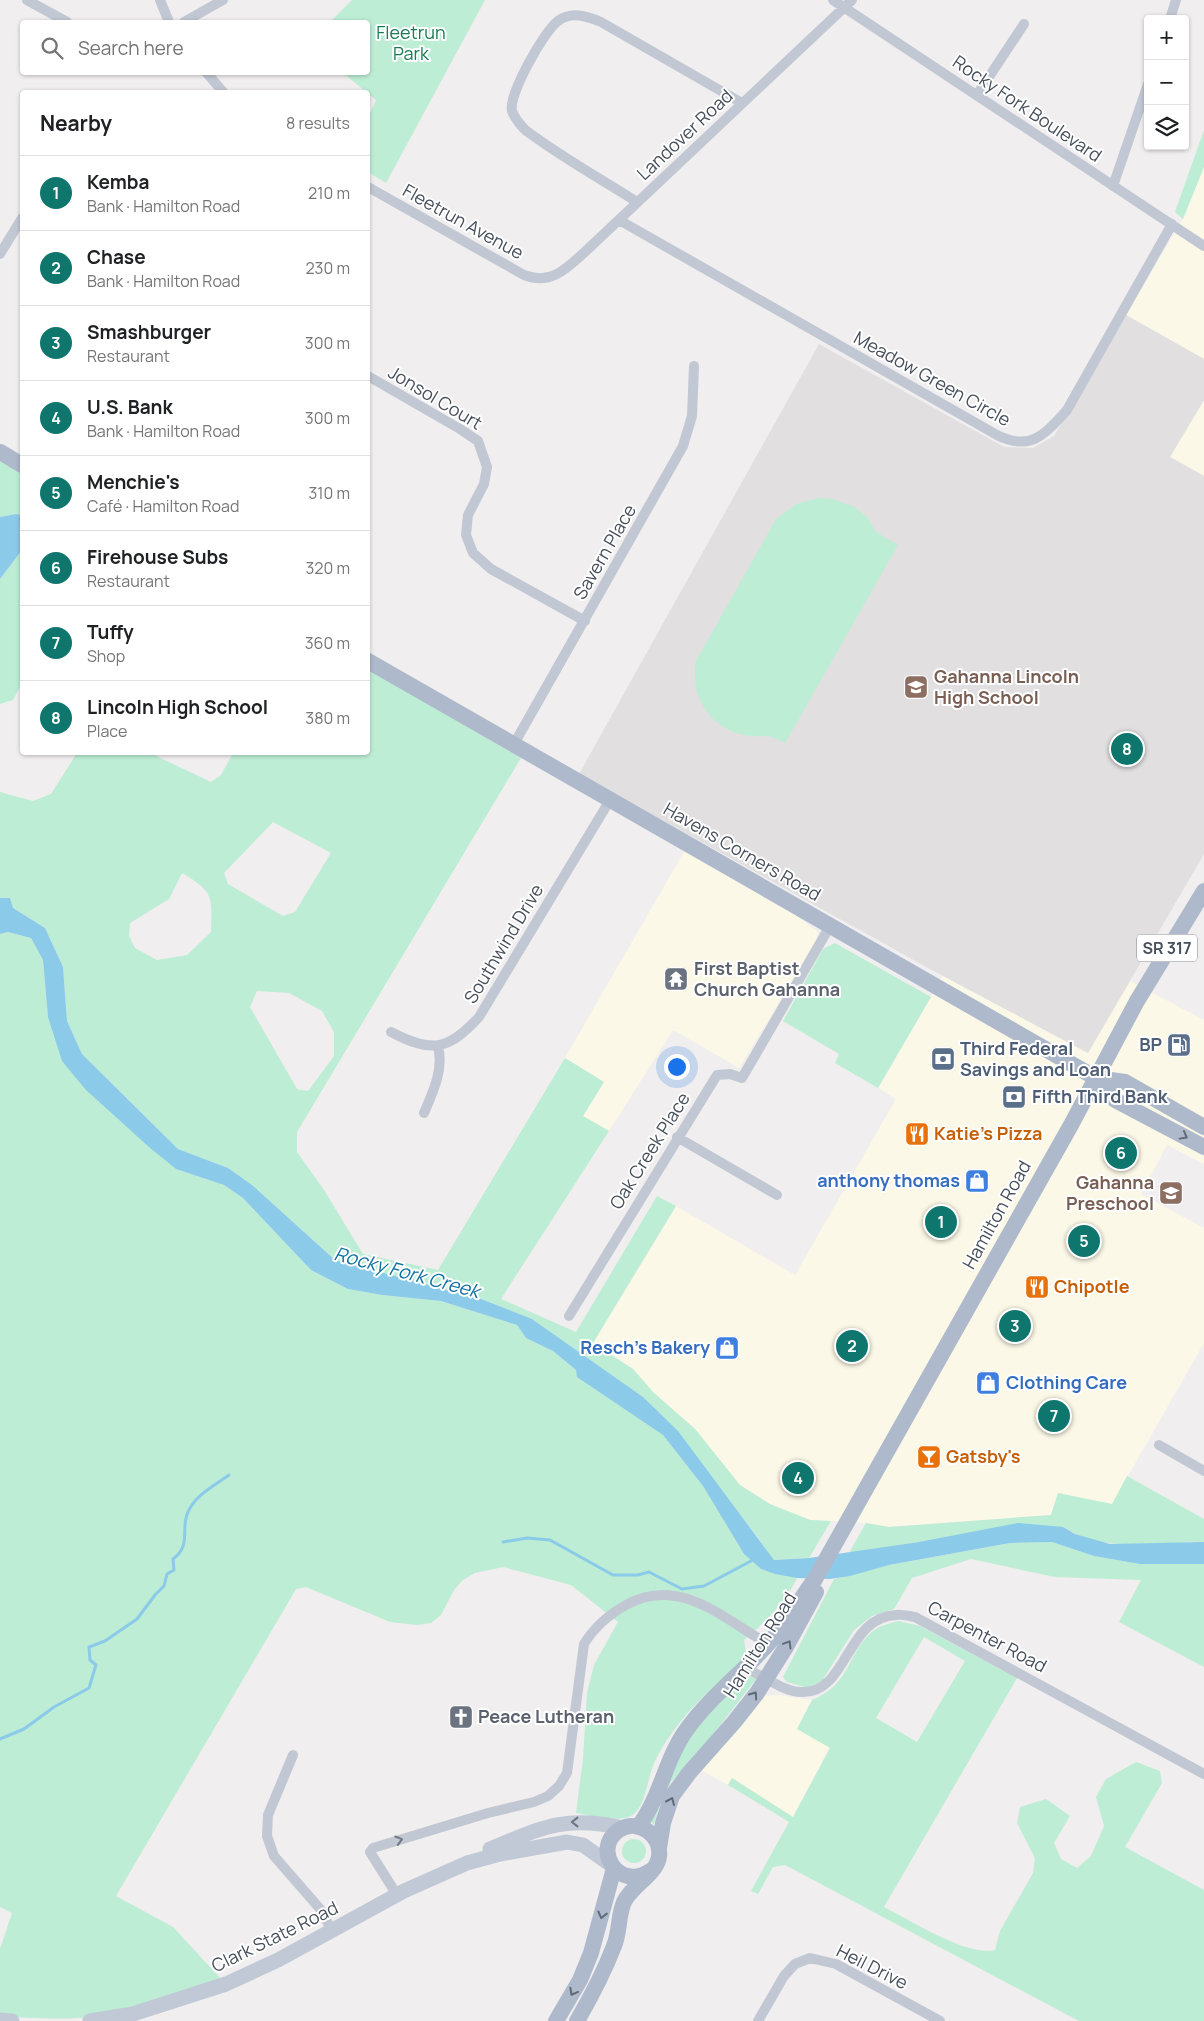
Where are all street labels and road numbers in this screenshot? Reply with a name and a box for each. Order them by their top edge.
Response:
street label: Rocky Fork Boulevard [948,49,1107,167]
street label: Landover Road [631,84,737,185]
street label: Fleetrun Avenue [399,178,528,264]
street label: Meadow Green Circle [850,325,1015,431]
street label: Jonsol Court [384,360,487,435]
street label: Savern Place [567,500,641,603]
street label: Havens Corners Road [660,796,825,906]
street label: Southwind Drive [458,879,548,1008]
road number: SR 317 [1137,934,1197,961]
street label: Oak Creek Place [604,1087,695,1213]
street label: Hamilton Road [956,1156,1036,1273]
street label: Hamilton Road [717,1587,801,1702]
street label: Carpenter Road [924,1595,1051,1677]
street label: Clark State Road [207,1895,342,1977]
street label: Heil Drive [833,1938,912,1994]

